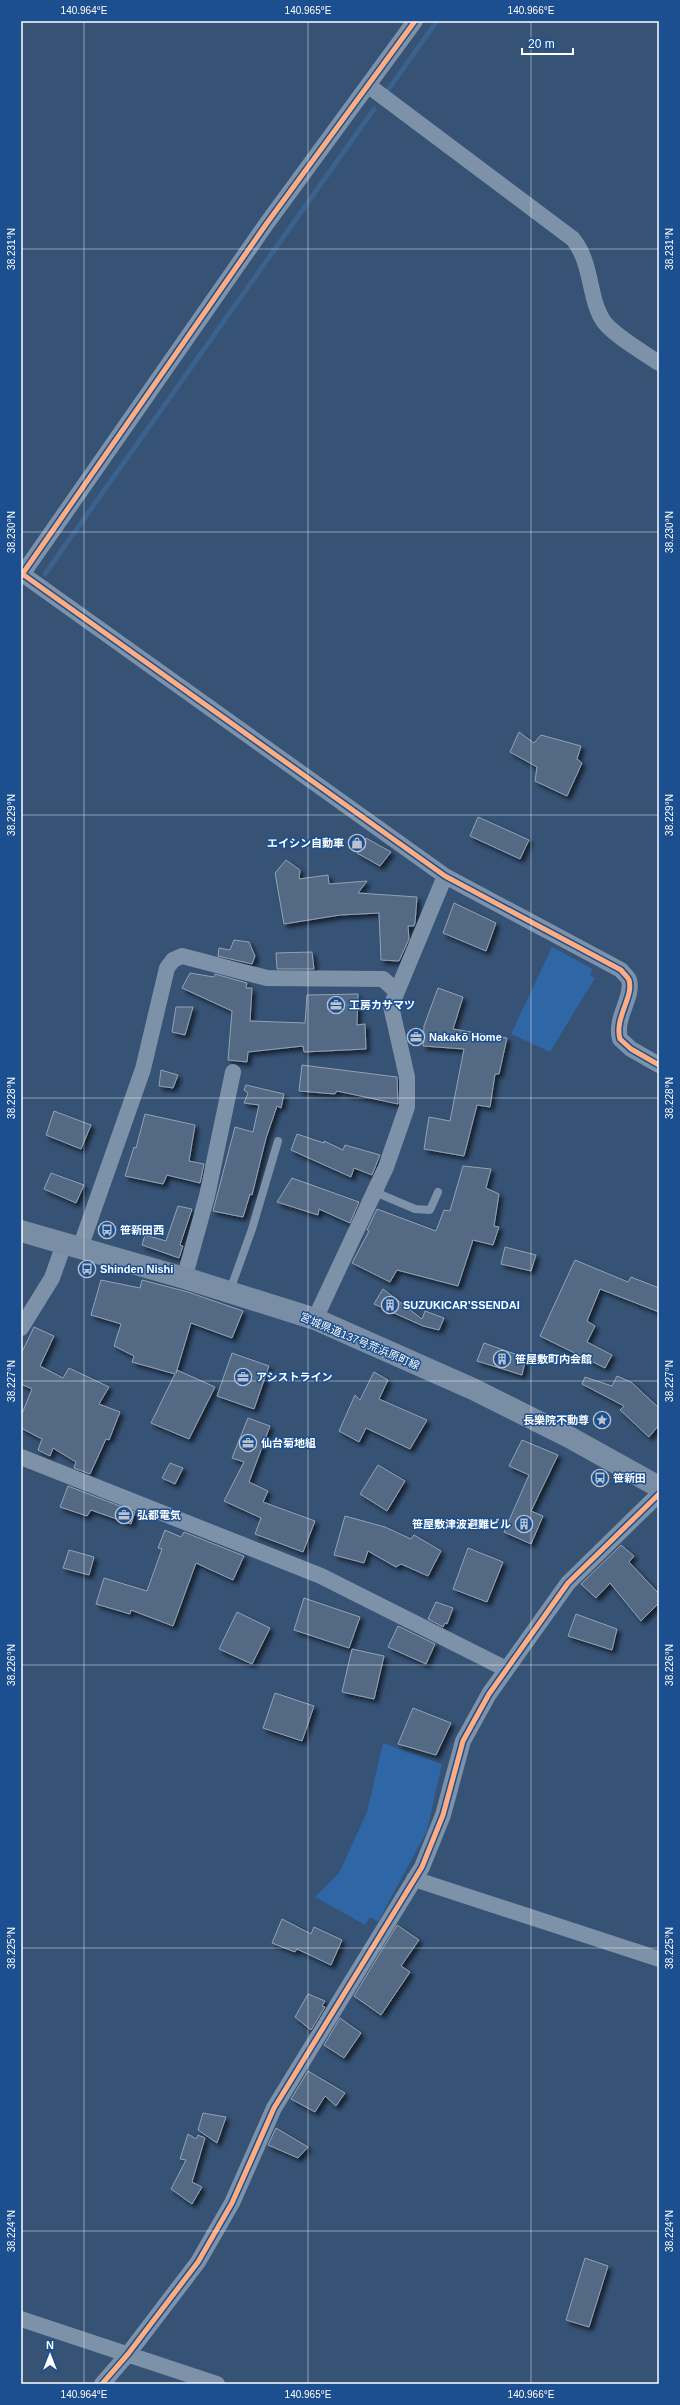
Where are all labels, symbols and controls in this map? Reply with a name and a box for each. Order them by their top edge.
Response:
text: 140.964°E [61,5,108,16]
text: 140.965°E [285,5,332,16]
text: 140.966°E [508,5,555,16]
scale bar [522,30,573,56]
text: 20 m [528,37,555,51]
text: 38.231°N [6,228,17,270]
text: 38.231°N [664,228,675,270]
text: 38.230°N [6,511,17,553]
text: 38.230°N [664,511,675,553]
text: 38.229°N [6,794,17,836]
text: 38.229°N [664,794,675,836]
shop icon: エイシン自動車 [347,833,367,853]
place label: エイシン自動車 [267,837,344,849]
office icon: 工房カサマツ [326,995,346,1015]
place label: 工房カサマツ [349,999,415,1011]
office icon: Nakakō Home [406,1027,426,1047]
place label: Nakakō Home [429,1031,502,1043]
text: 38.228°N [6,1077,17,1119]
text: 38.228°N [664,1077,675,1119]
bus stop icon: 笹新田西 [97,1220,117,1240]
place label: 笹新田西 [120,1224,164,1236]
bus stop icon: Shinden Nishi [77,1259,97,1279]
place label: Shinden Nishi [100,1263,173,1275]
building icon: SUZUKICAR’SSENDAI [380,1295,400,1315]
place label: SUZUKICAR’SSENDAI [403,1299,520,1311]
street label: 宮城県道137号荒浜原町線 [299,1310,421,1372]
building icon: 笹屋敷町内会館 [492,1349,512,1369]
place label: 笹屋敷町内会館 [515,1353,592,1365]
text: 38.227°N [6,1360,17,1402]
text: 38.227°N [664,1360,675,1402]
office icon: アシストライン [233,1367,253,1387]
place label: アシストライン [256,1371,333,1383]
place icon: 長樂院不動尊 [592,1410,612,1430]
place label: 長樂院不動尊 [523,1414,589,1426]
office icon: 仙台菊地組 [238,1433,258,1453]
place label: 仙台菊地組 [261,1437,316,1449]
bus stop icon: 笹新田 [590,1468,610,1488]
place label: 笹新田 [613,1472,646,1484]
office icon: 弘都電気 [114,1505,134,1525]
place label: 弘都電気 [137,1509,181,1521]
building icon: 笹屋敷津波避難ビル [514,1514,534,1534]
place label: 笹屋敷津波避難ビル [412,1518,511,1530]
text: 38.226°N [6,1644,17,1686]
text: 38.226°N [664,1644,675,1686]
text: 38.225°N [6,1927,17,1969]
text: 38.225°N [664,1927,675,1969]
text: 38.224°N [6,2210,17,2252]
text: 38.224°N [664,2210,675,2252]
north arrow [30,2335,70,2375]
text: N [46,2339,54,2351]
text: 140.964°E [61,2389,108,2400]
text: 140.965°E [285,2389,332,2400]
text: 140.966°E [508,2389,555,2400]

